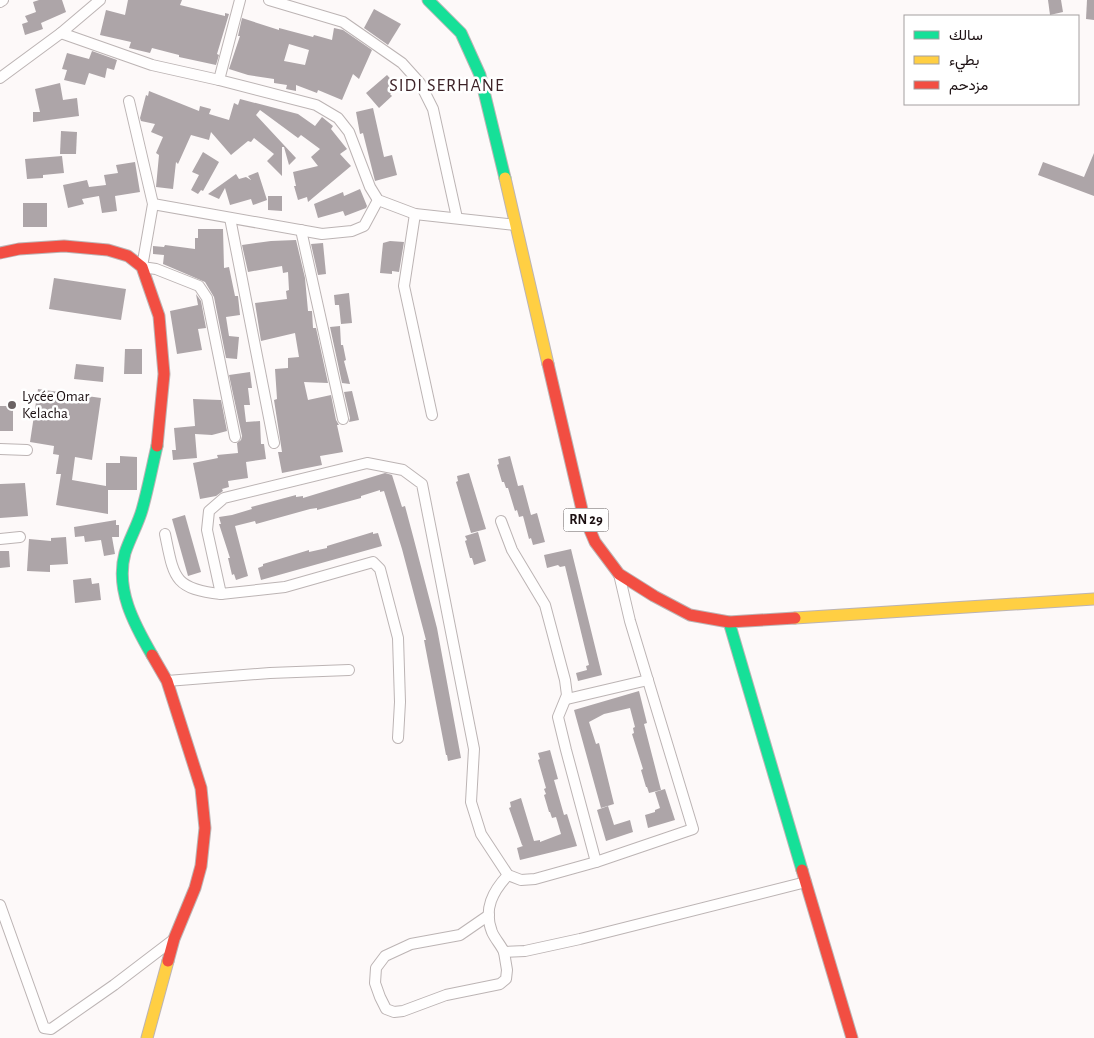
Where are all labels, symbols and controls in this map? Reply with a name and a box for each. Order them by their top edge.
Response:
legend [904,15,1079,105]
text: سالك [949,28,983,43]
text: بطيء [949,53,979,73]
district label: SIDI SERHANE [389,77,505,95]
text: مزدحم [949,78,988,95]
place label: Lycée Omar Kelacha [22,389,89,421]
marker: Lycée Omar Kelacha [6,399,18,411]
road number: RN 29 [564,508,608,532]

